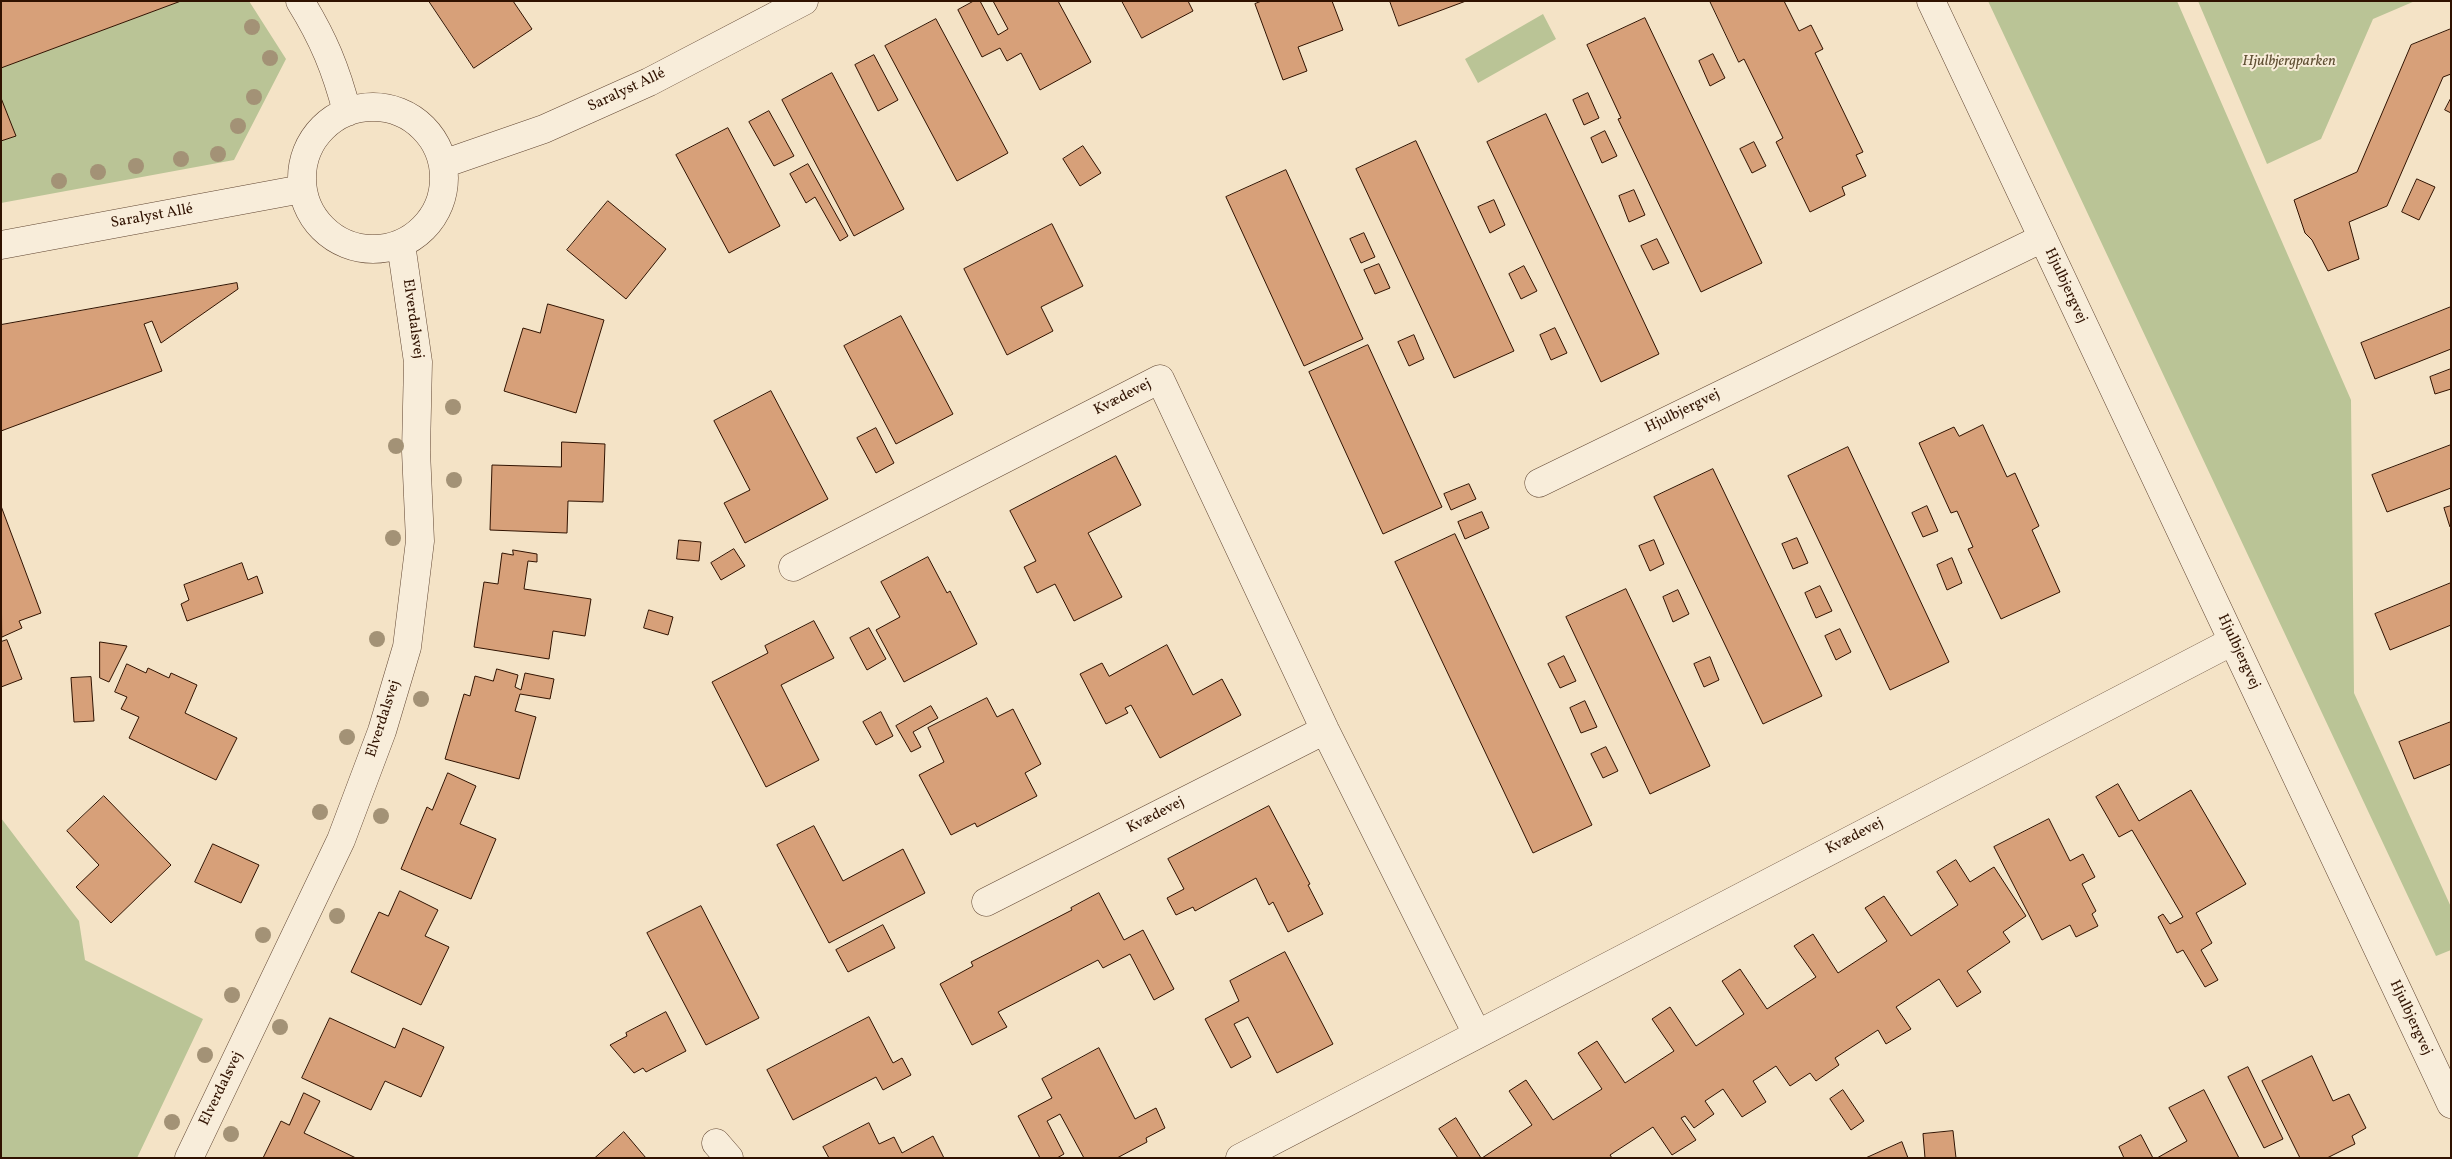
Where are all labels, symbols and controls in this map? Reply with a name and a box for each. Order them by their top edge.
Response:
park label: Hjulbjergparken [2242,53,2336,71]
street label: Saralyst Allé [585,65,669,117]
street label: Saralyst Allé [109,201,195,233]
street label: Hjulbjergvej [2040,245,2090,327]
street label: Elverdalsvej [397,278,427,360]
street label: Kvædevej [1091,376,1155,420]
street label: Hjulbjergvej [1643,386,1723,438]
street label: Hjulbjergvej [2213,611,2263,693]
street label: Elverdalsvej [363,678,405,760]
street label: Kvædevej [1124,794,1188,838]
street label: Kvædevej [1823,815,1887,859]
street label: Hjulbjergvej [2385,977,2435,1059]
street label: Elverdalsvej [196,1049,248,1129]

